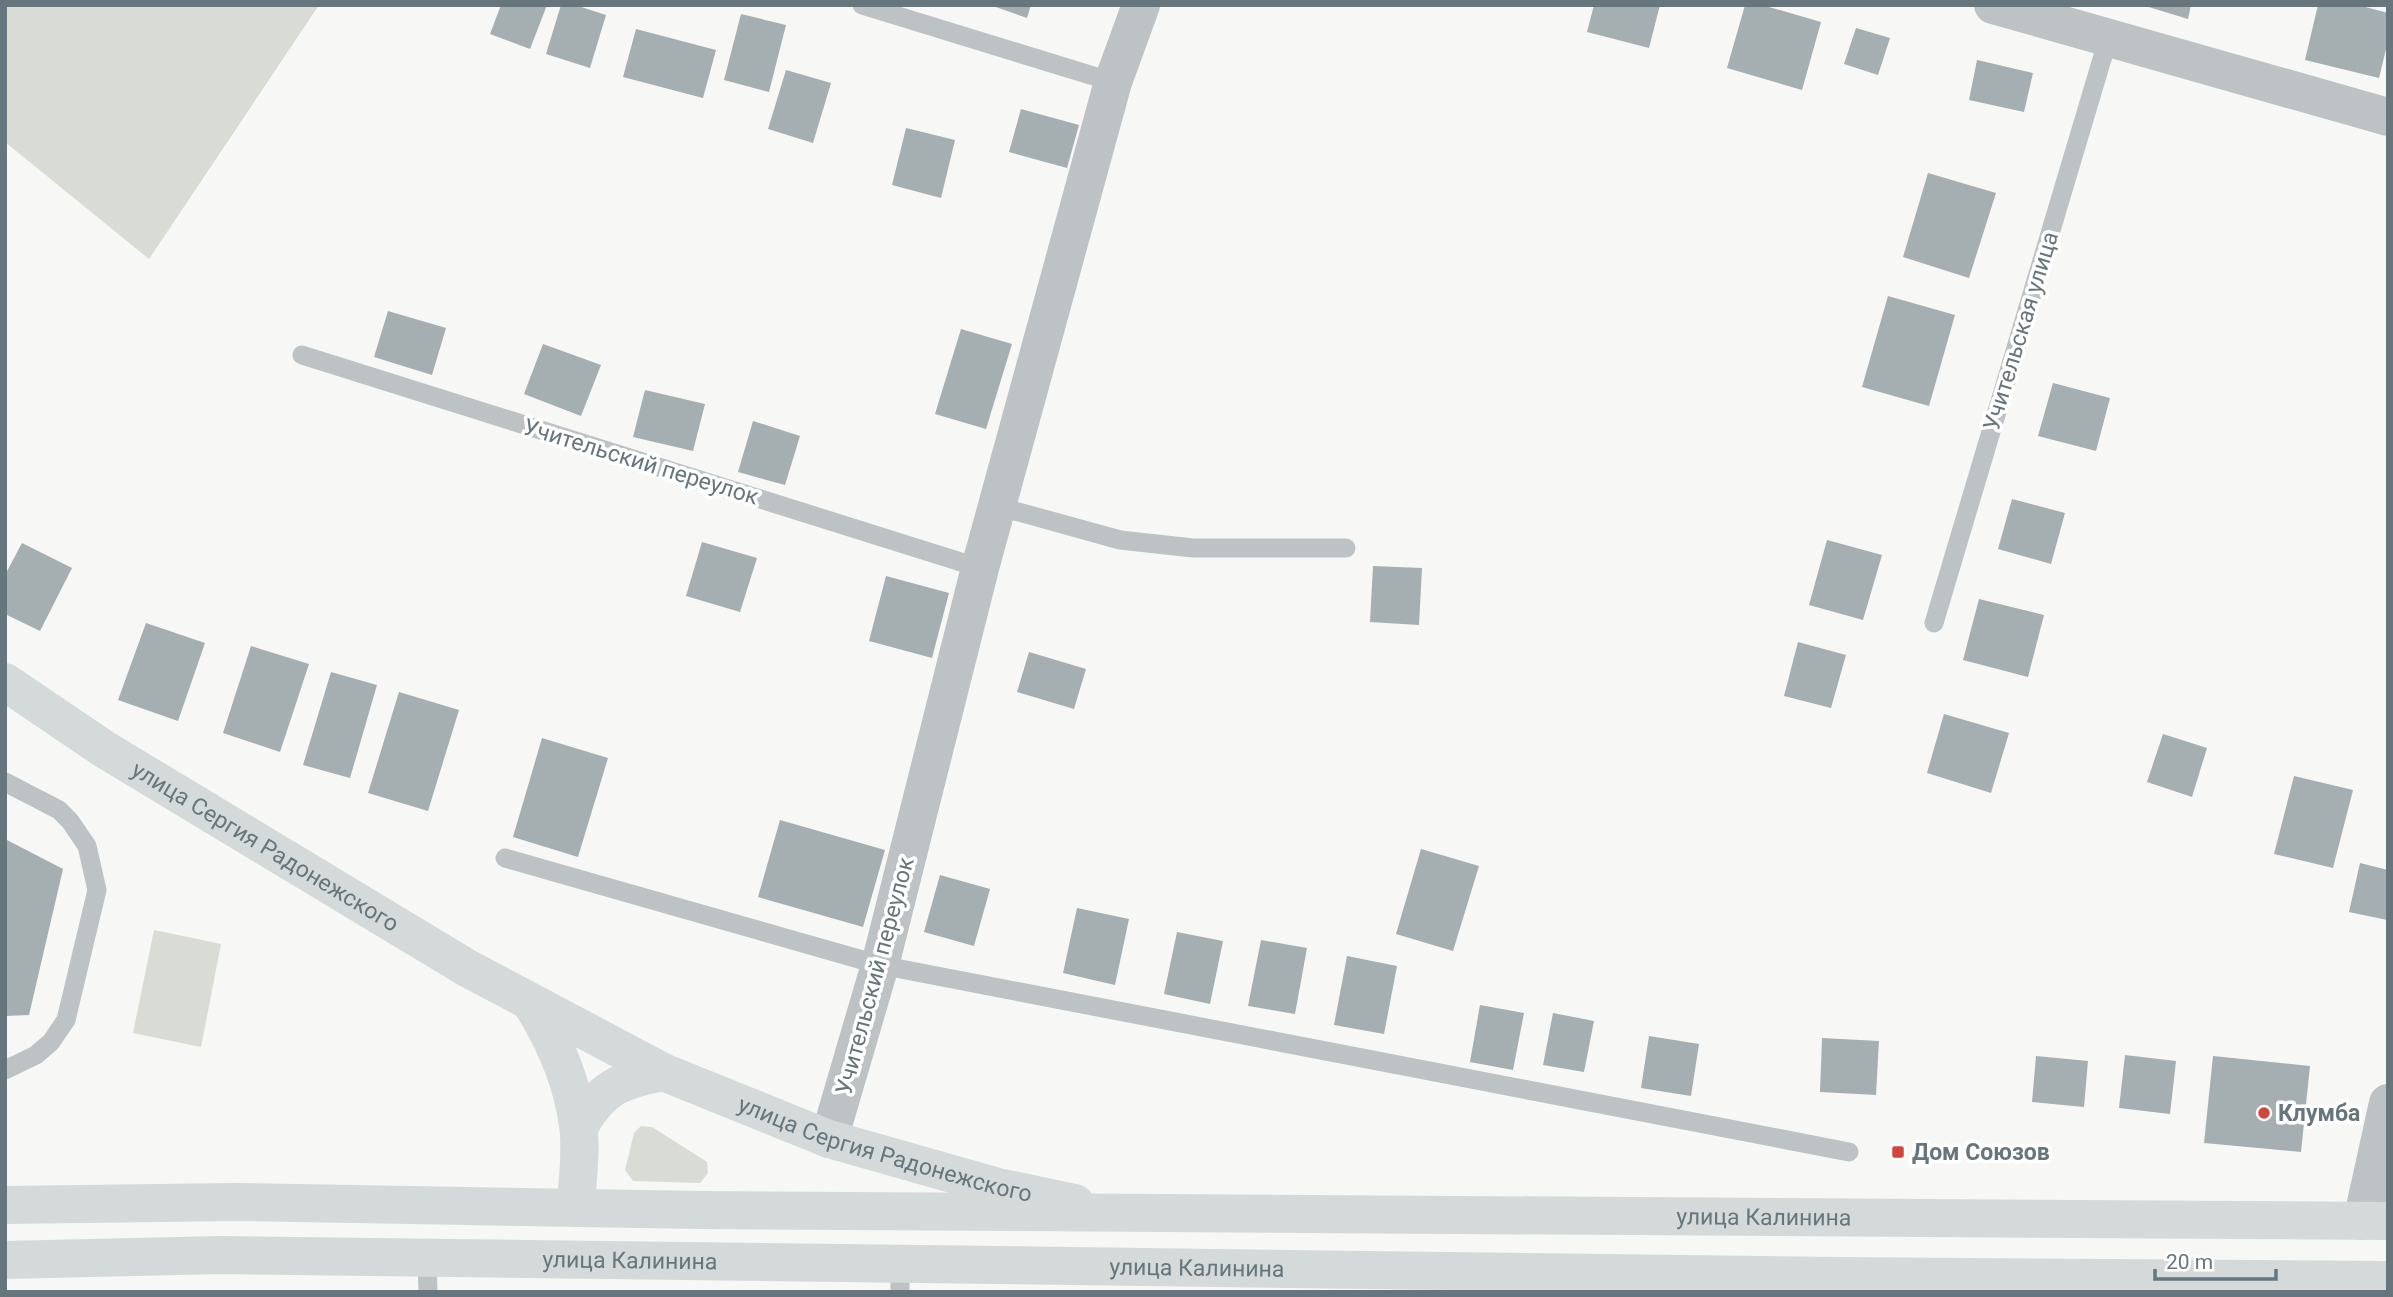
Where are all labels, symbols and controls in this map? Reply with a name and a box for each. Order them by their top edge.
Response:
street label: Учительская улица [1978,228,2064,434]
street label: Учительский переулок [520,413,762,511]
street label: улица Сергия Радонежского [127,755,404,937]
street label: Учительский переулок [830,854,920,1098]
street label: улица Сергия Радонежского [734,1090,1034,1207]
place label: Клумба [2278,1100,2360,1127]
marker: Клумба [2256,1105,2272,1121]
place label: Дом Союзов [1912,1139,2050,1166]
marker: Дом Союзов [1890,1144,1906,1160]
street label: улица Калинина [1676,1203,1852,1231]
scale bar [2155,1238,2276,1282]
street label: улица Калинина [542,1246,718,1275]
text: 20 m [2166,1250,2213,1274]
street label: улица Калинина [1109,1253,1285,1282]

